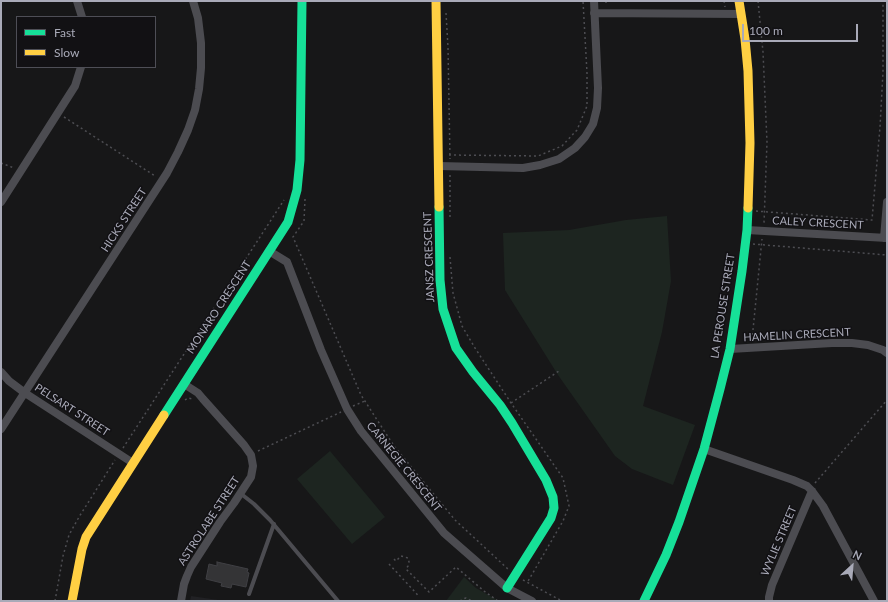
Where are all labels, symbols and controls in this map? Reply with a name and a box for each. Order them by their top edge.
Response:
legend [16,16,156,68]
scale bar [744,16,860,42]
text: 100 m [749,23,783,38]
text: Fast [54,25,75,40]
text: Slow [54,45,79,60]
street label: HICKS STREET [98,186,150,254]
street label: JANSZ CRESCENT [421,211,437,303]
street label: CALEY CRESCENT [772,214,864,232]
street label: LA PEROUSE STREET [708,252,738,360]
street label: MONARO CRESCENT [184,258,254,356]
street label: HAMELIN CRESCENT [743,326,851,344]
street label: PELSART STREET [32,381,112,439]
street label: CARNEGIE CRESCENT [364,419,444,515]
street label: ASTROLABE STREET [175,474,243,568]
street label: WYLIE STREET [758,504,800,578]
north arrow [832,546,872,586]
text: N [851,547,864,562]

